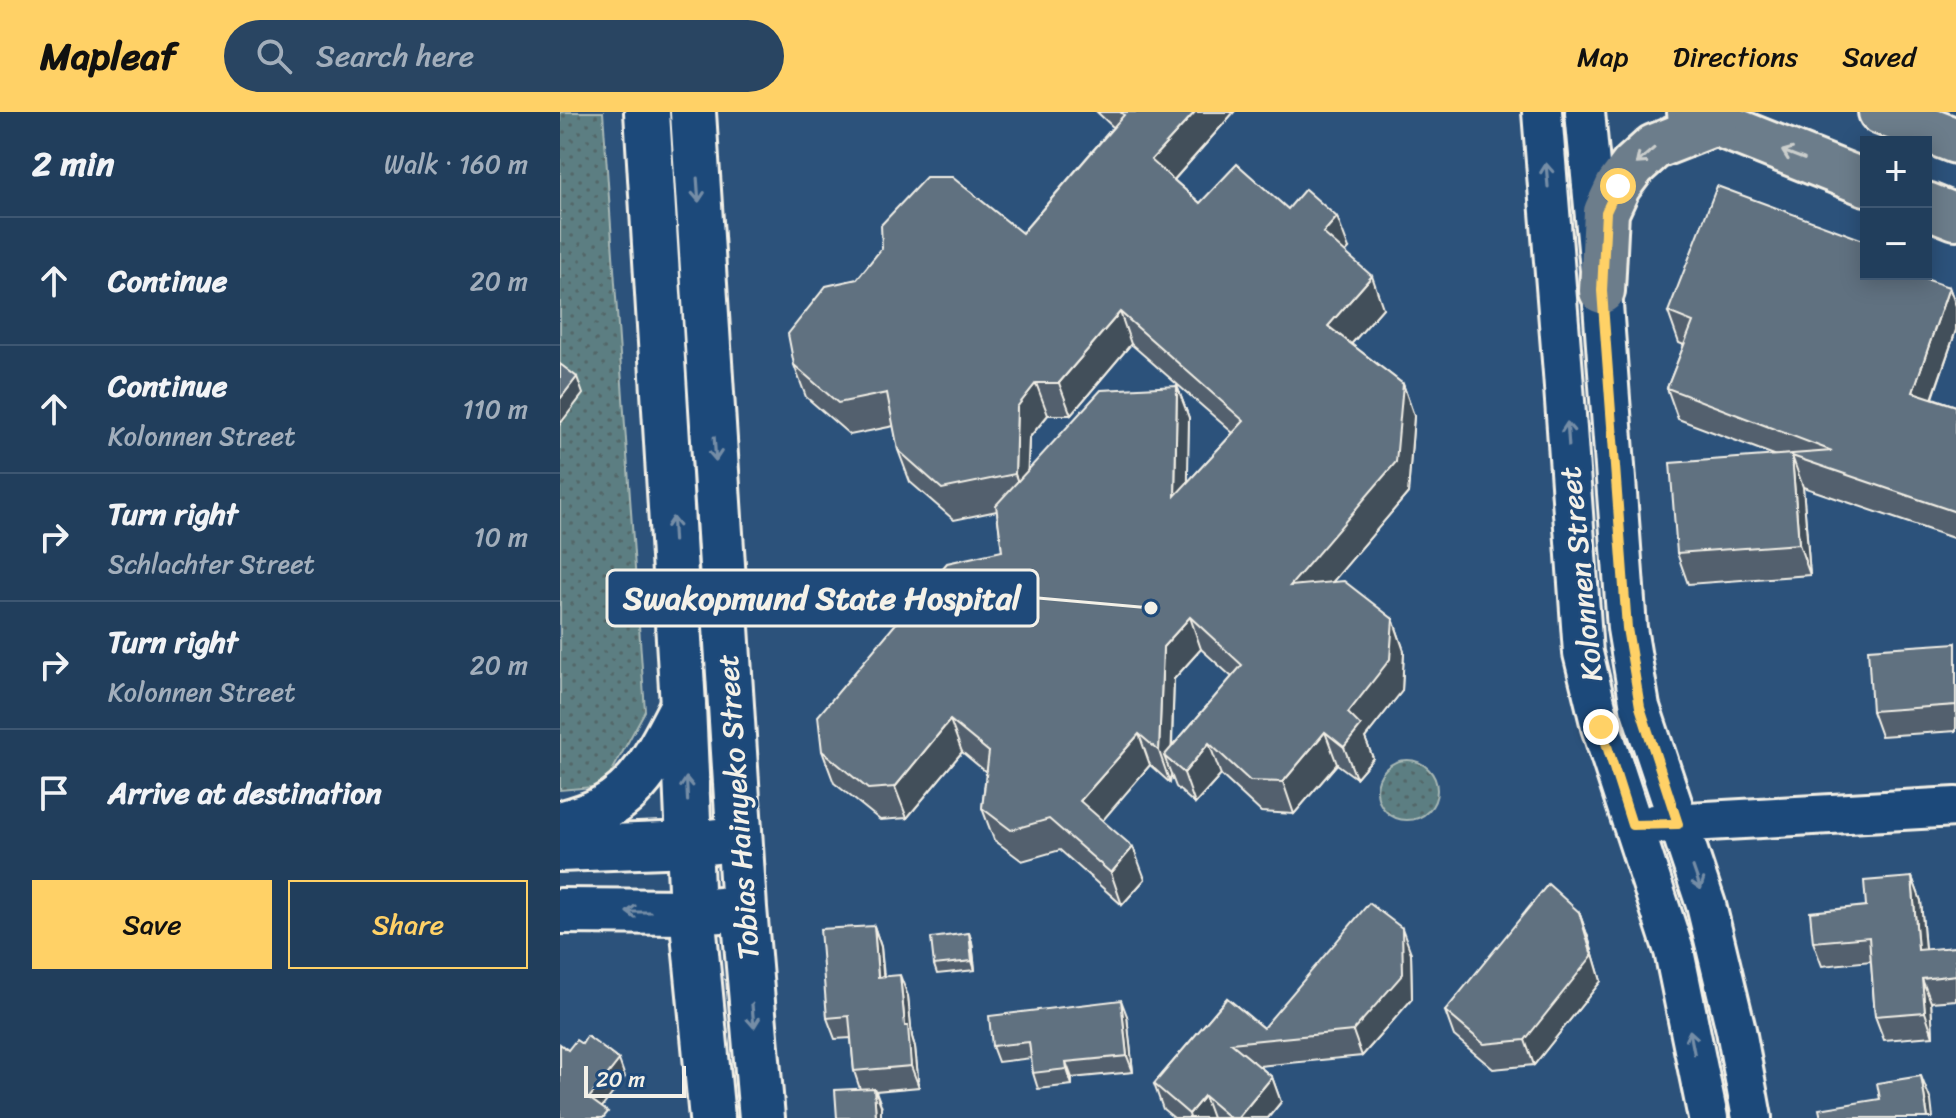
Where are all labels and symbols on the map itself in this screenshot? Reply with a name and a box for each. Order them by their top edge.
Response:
one-way arrow [1635,147,1655,165]
one-way arrow [1781,147,1806,161]
one-way arrow [1539,162,1554,189]
route start [1600,168,1636,204]
one-way arrow [691,176,706,203]
one-way arrow [1560,421,1575,448]
one-way arrow [708,435,723,462]
street label: Kolonnen Street [1543,464,1619,684]
one-way arrow [665,516,680,543]
callout: Swakopmund State Hospital [607,570,1038,626]
text: Swakopmund State Hospital [622,570,1023,627]
street label: Tobias Hainyeko Street [700,652,776,962]
route end [1583,709,1619,745]
one-way arrow [679,776,694,803]
one-way arrow [1690,865,1705,890]
one-way arrow [625,904,652,920]
one-way arrow [746,1002,761,1029]
one-way arrow [1684,1029,1699,1055]
scale bar [584,1062,686,1098]

